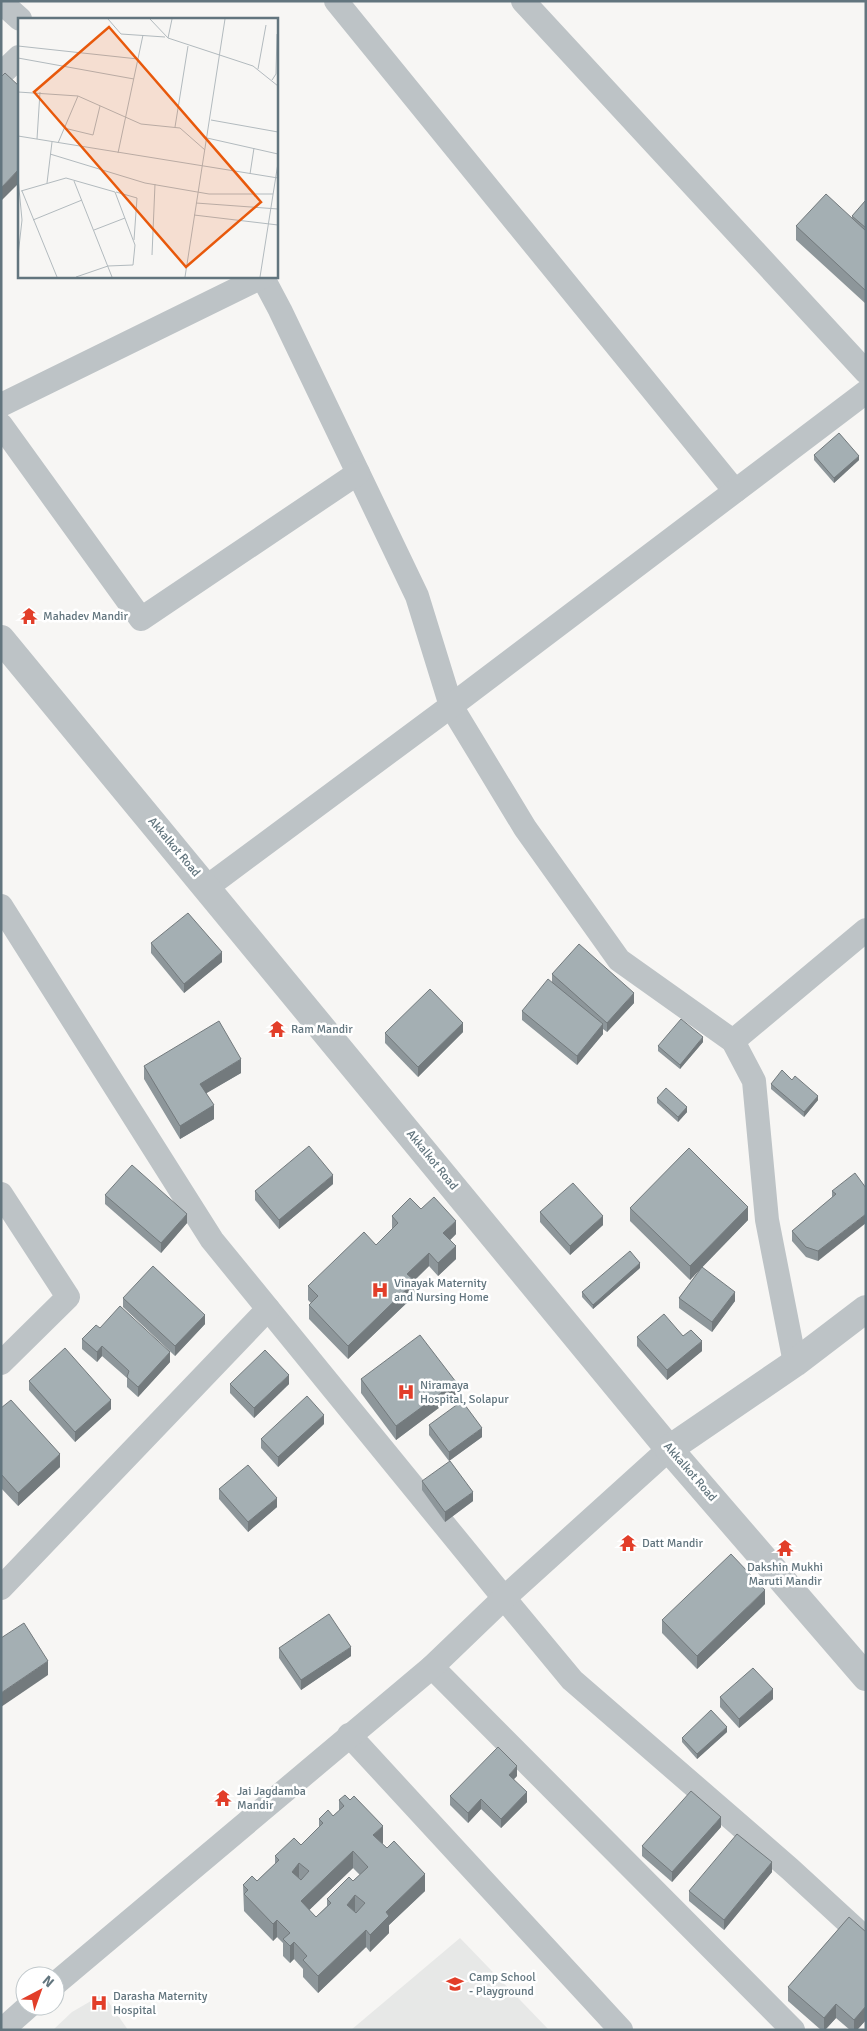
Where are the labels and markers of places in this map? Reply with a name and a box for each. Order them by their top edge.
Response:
temple icon: Mahadev Mandir [19,606,39,626]
place label: Mahadev Mandir [43,609,129,624]
temple icon: Ram Mandir [267,1019,287,1039]
place label: Ram Mandir [291,1022,353,1037]
place label: Vinayak Maternity and Nursing Home [394,1276,489,1305]
hospital icon: Vinayak Maternity and Nursing Home [370,1280,390,1300]
place label: Niramaya Hospital, Solapur [420,1378,509,1407]
hospital icon: Niramaya Hospital, Solapur [396,1382,416,1402]
temple icon: Datt Mandir [618,1533,638,1553]
place label: Datt Mandir [642,1536,704,1551]
temple icon: Dakshin Mukhi Maruti Mandir [775,1538,795,1558]
place label: Dakshin Mukhi Maruti Mandir [747,1560,823,1589]
place label: Jai Jagdamba Mandir [237,1784,306,1813]
temple icon: Jai Jagdamba Mandir [213,1788,233,1808]
place label: Camp School - Playground [469,1970,536,1999]
school or university icon: Camp School - Playground [445,1974,465,1994]
place label: Darasha Maternity Hospital [113,1989,208,2018]
hospital icon: Darasha Maternity Hospital [89,1993,109,2013]

